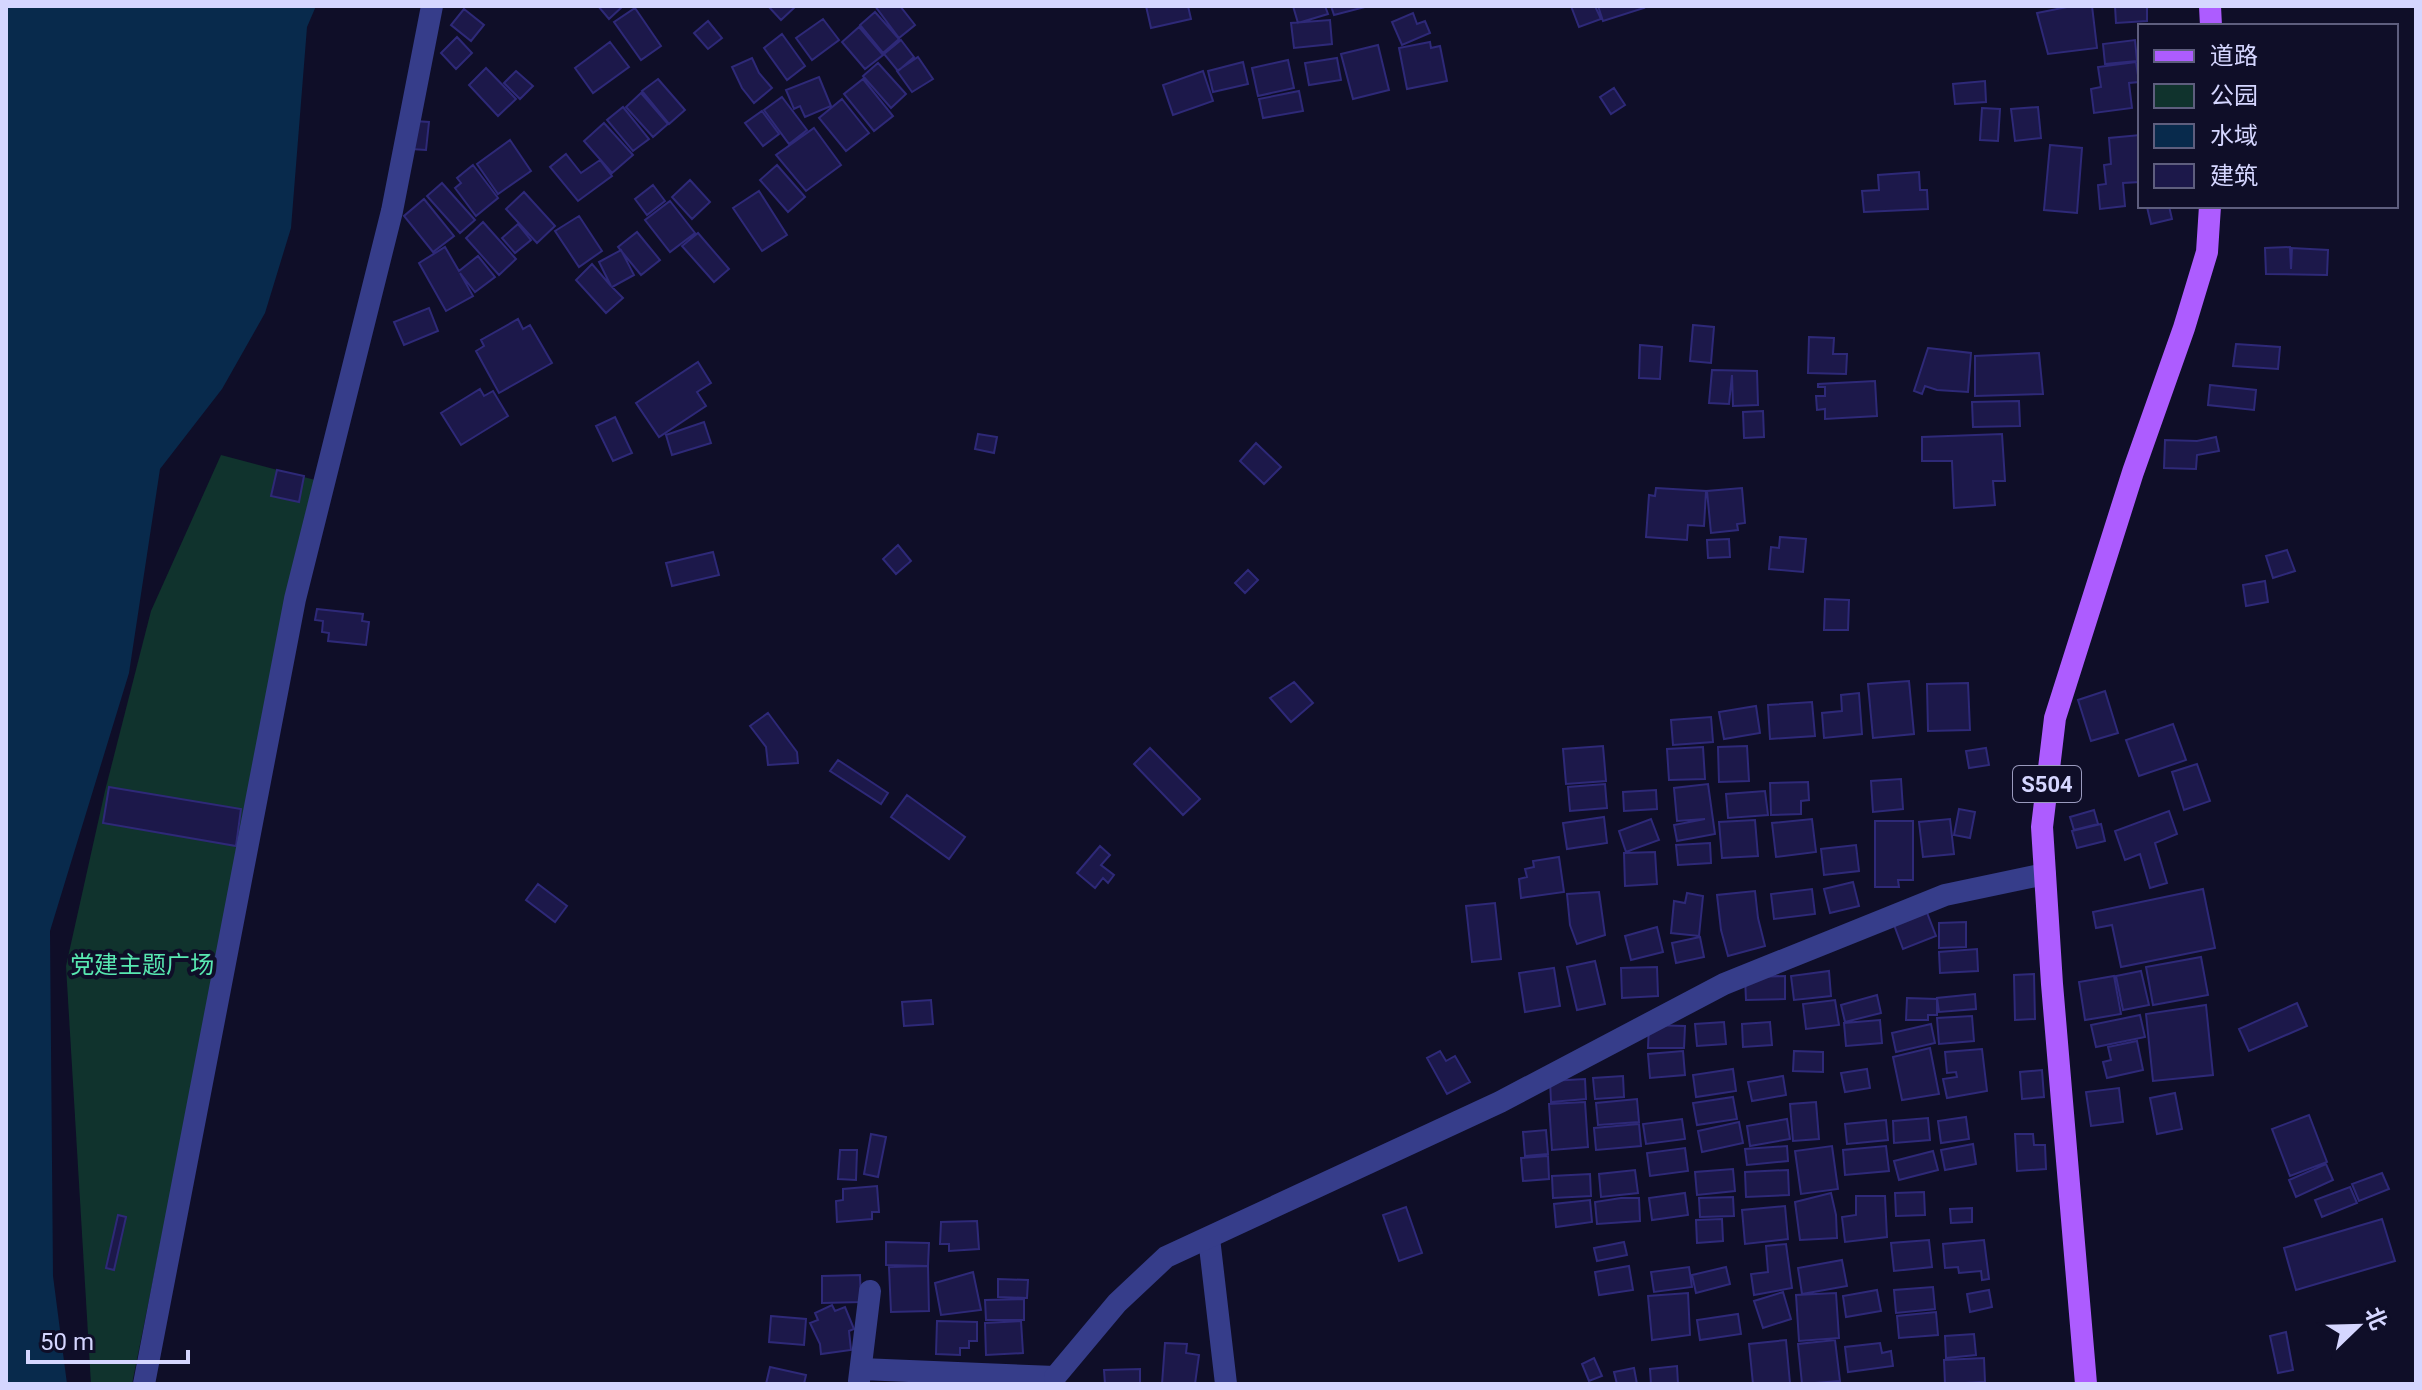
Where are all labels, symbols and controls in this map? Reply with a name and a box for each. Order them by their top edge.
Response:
legend [2138,24,2398,208]
text: 道路 [2210,42,2258,70]
text: 公园 [2210,82,2258,110]
text: 水域 [2210,122,2258,150]
text: 建筑 [2210,162,2258,190]
road number: S504 [2013,766,2081,802]
park label: 党建主题广场 [70,951,214,979]
north arrow [2318,1286,2398,1366]
text: 北 [2360,1303,2392,1333]
scale bar [28,1314,188,1364]
text: 50 m [40,1328,94,1356]

